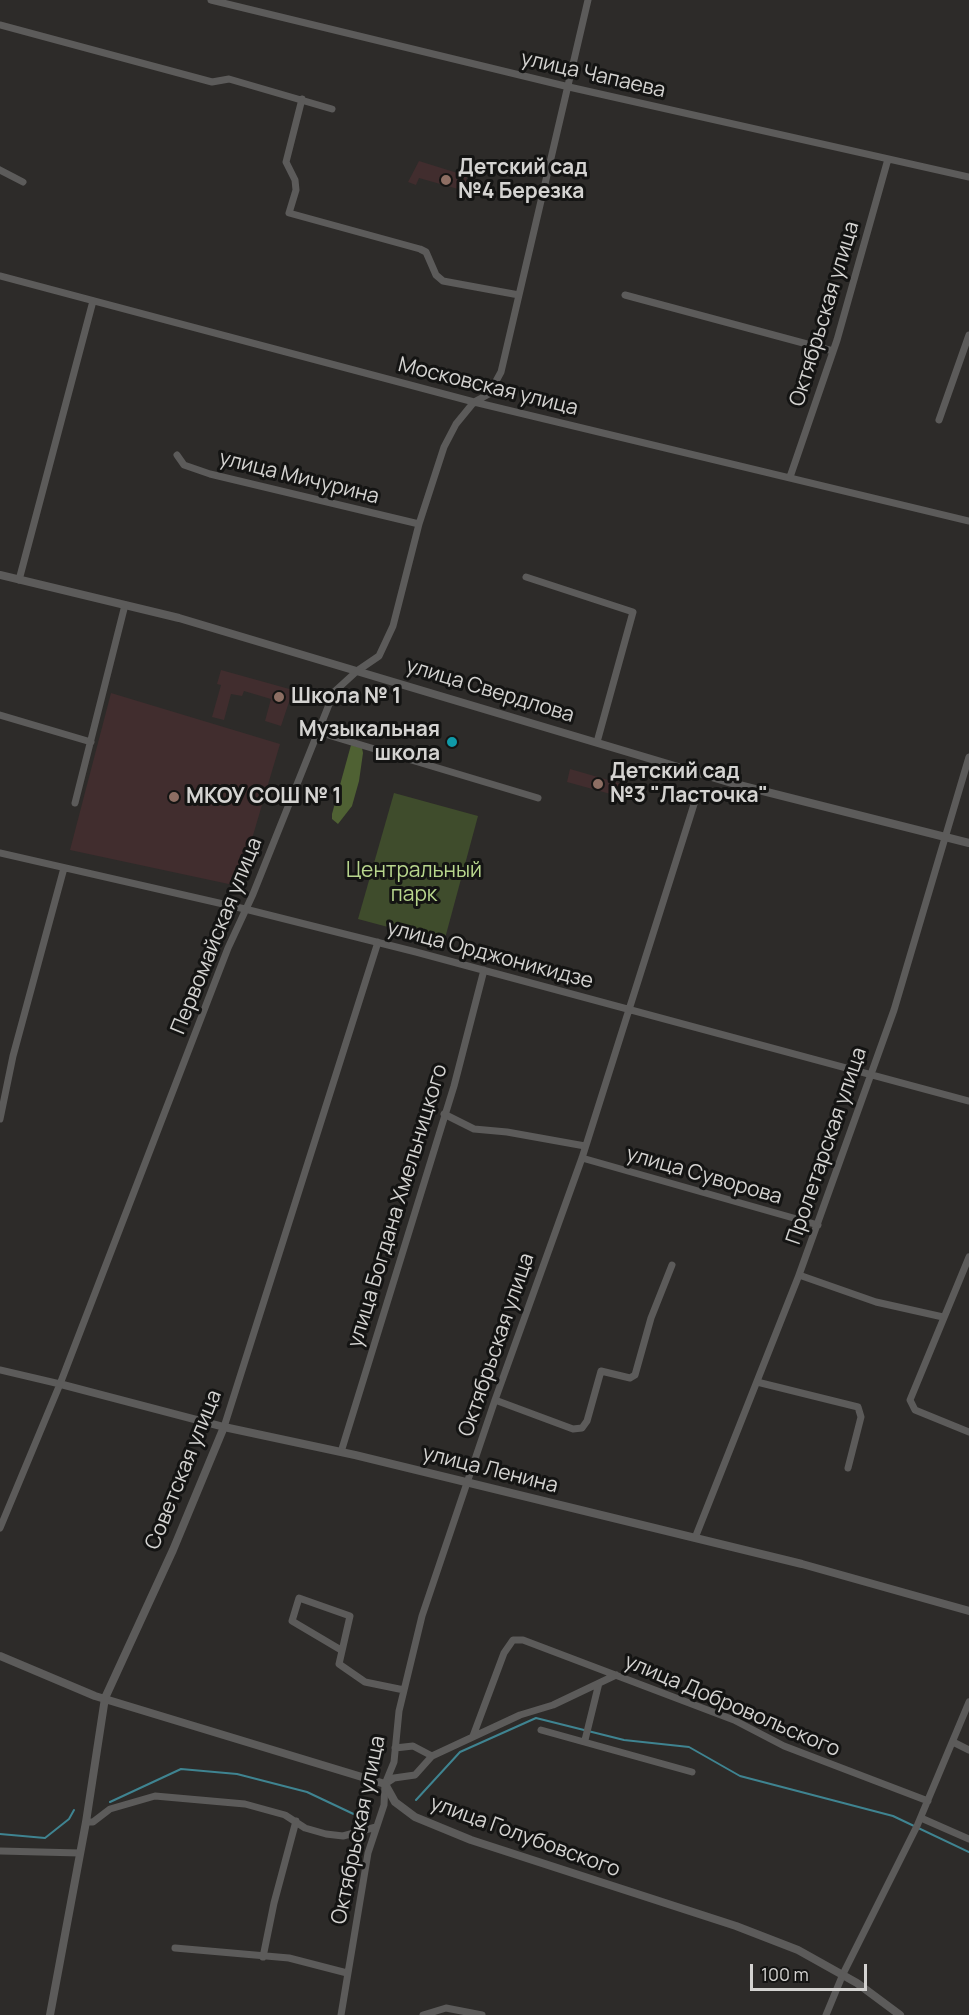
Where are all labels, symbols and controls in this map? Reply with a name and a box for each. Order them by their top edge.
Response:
street label: улица Чапаева [518,46,668,104]
place label: Детский сад №4 Березка [458,155,587,205]
marker: Детский сад №4 Березка [439,173,453,187]
street label: Октябрьская улица [785,218,865,410]
street label: Московская улица [395,352,581,422]
street label: улица Мичурина [216,446,382,510]
street label: улица Свердлова [403,653,577,729]
place label: Школа № 1 [291,684,401,710]
marker: Школа № 1 [272,690,286,704]
place label: Музыкальная школа [299,717,440,767]
marker: Музыкальная школа [445,735,459,749]
place label: Детский сад №3 "Ласточка" [610,759,768,809]
marker: Детский сад №3 "Ласточка" [591,777,605,791]
place label: МКОУ СОШ № 1 [186,784,341,810]
marker: МКОУ СОШ № 1 [167,790,181,804]
street label: Первомайская улица [166,834,268,1038]
park label: Центральный парк [346,858,482,908]
street label: улица Орджоникидзе [384,915,596,995]
street label: Пролетарская улица [781,1044,873,1248]
street label: улица Богдана Хмельницкого [343,1061,453,1351]
street label: улица Суворова [623,1142,785,1210]
street label: Октябрьская улица [454,1250,540,1440]
street label: Советская улица [140,1386,228,1554]
street label: улица Ленина [420,1441,560,1499]
street label: улица Добровольского [620,1649,844,1763]
street label: Октябрьская улица [327,1733,391,1927]
street label: улица Голубовского [426,1791,624,1883]
scale bar [753,1952,870,1990]
text: 100 m [761,1962,809,1986]

